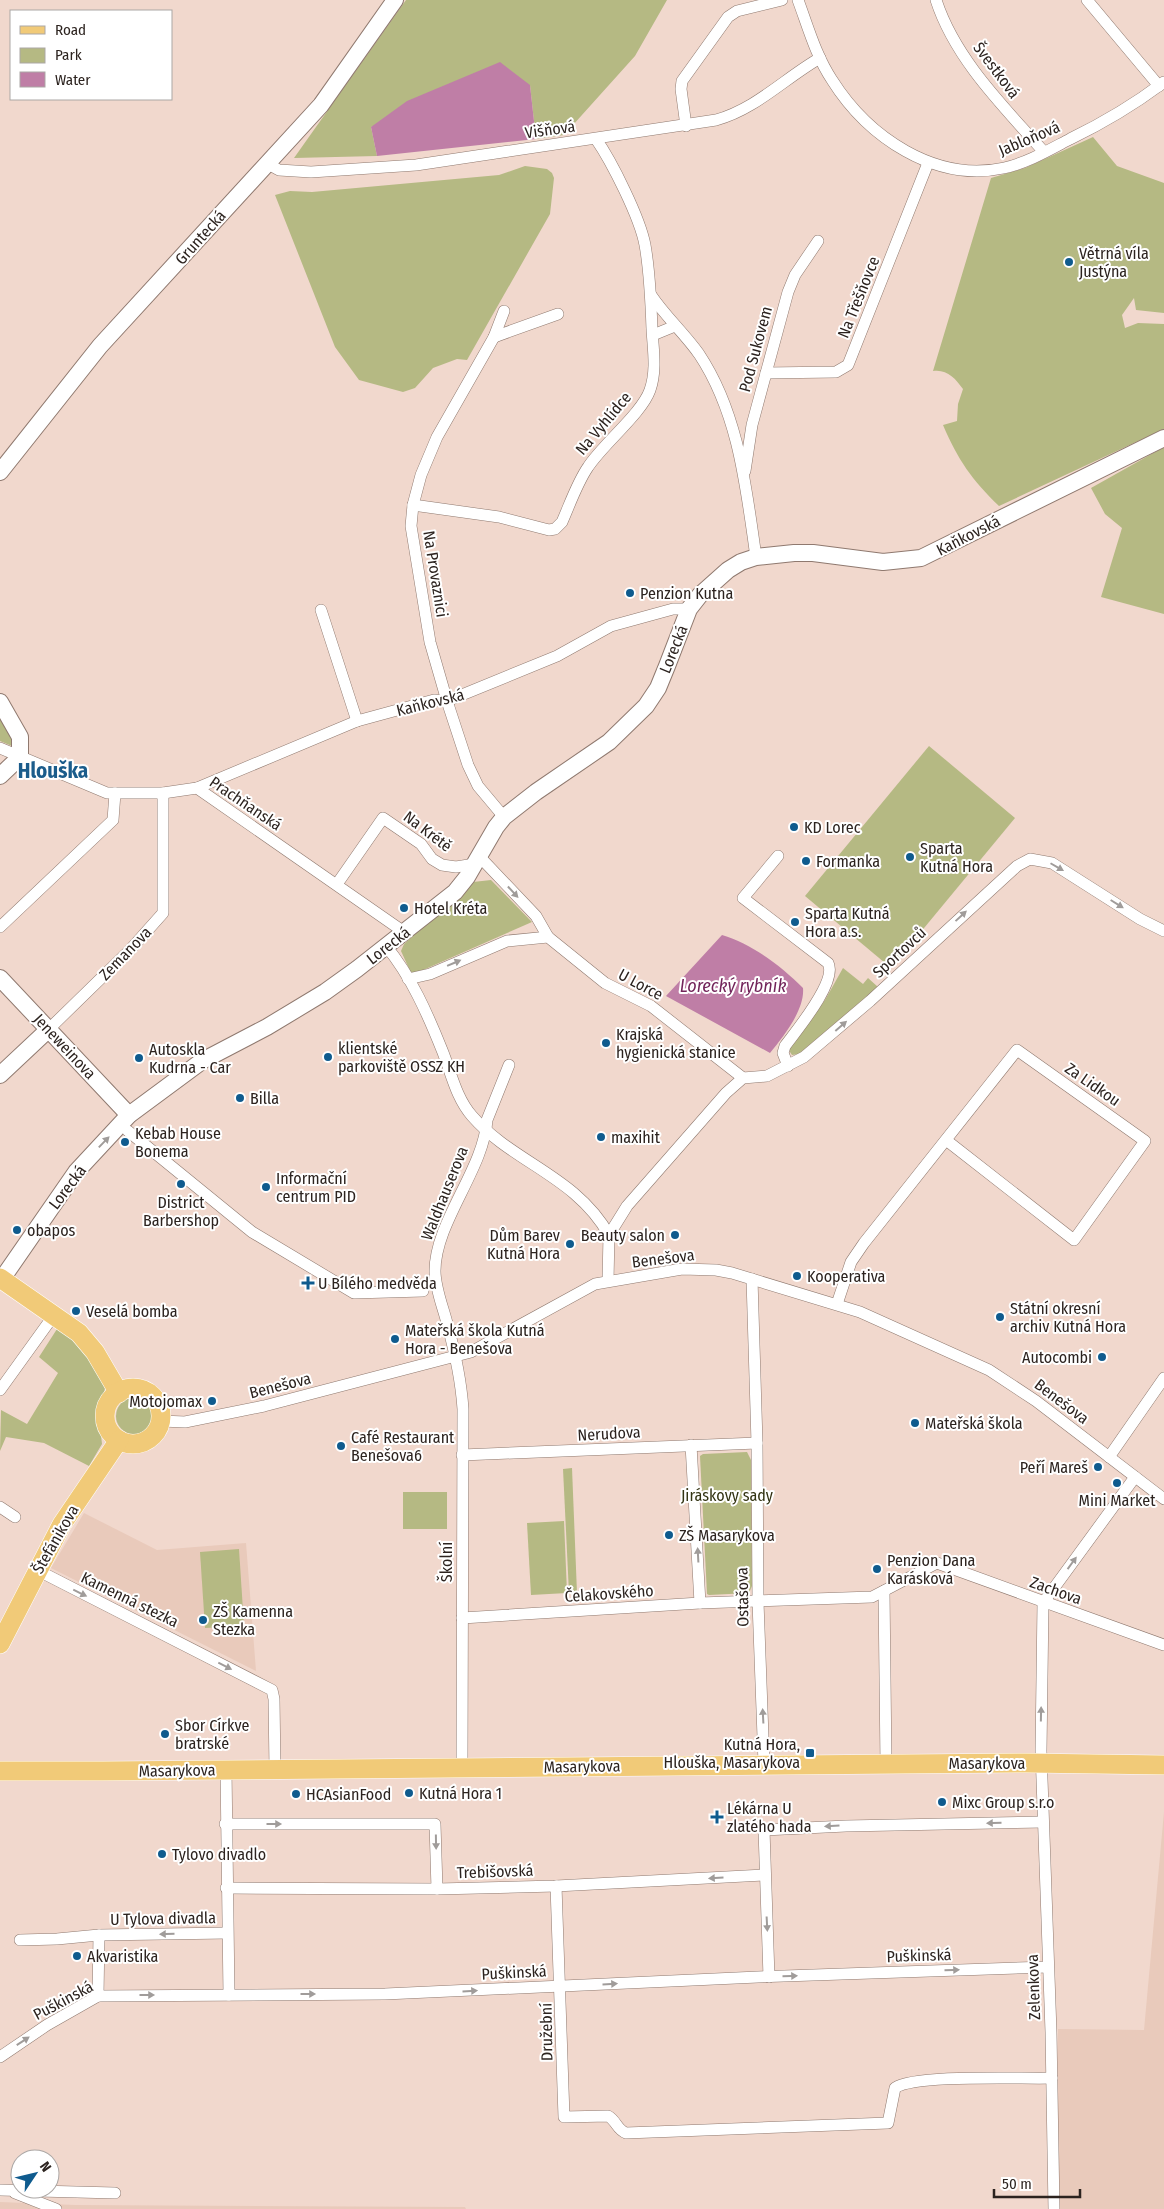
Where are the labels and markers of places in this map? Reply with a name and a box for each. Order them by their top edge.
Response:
place label: Větrná víla Justýna [1079,244,1149,281]
marker: Větrná víla Justýna [1063,256,1075,268]
place label: Penzion Kutna [640,584,734,603]
marker: Penzion Kutna [624,587,636,599]
place label: KD Lorec [804,818,861,837]
marker: KD Lorec [788,821,800,833]
place label: Sparta Kutná Hora [920,839,993,876]
marker: Sparta Kutná Hora [904,851,916,863]
place label: Formanka [816,852,880,871]
marker: Formanka [800,855,812,867]
place label: Hotel Kréta [414,899,488,918]
marker: Hotel Kréta [398,902,410,914]
place label: Sparta Kutná Hora a.s. [805,904,890,941]
marker: Sparta Kutná Hora a.s. [789,916,801,928]
place label: Krajská hygienická stanice [616,1025,736,1062]
marker: Krajská hygienická stanice [600,1037,612,1049]
place label: klientské parkoviště OSSZ KH [338,1039,465,1076]
place label: Autoskla Kudrna - Car [149,1040,231,1077]
marker: klientské parkoviště OSSZ KH [322,1051,334,1063]
marker: Autoskla Kudrna - Car [133,1052,145,1064]
place label: Billa [250,1089,279,1108]
marker: Billa [234,1092,246,1104]
place label: Kebab House Bonema [135,1124,221,1161]
place label: maxihit [611,1128,661,1147]
marker: maxihit [595,1131,607,1143]
marker: Kebab House Bonema [119,1136,131,1148]
place label: Informační centrum PID [276,1169,356,1206]
marker: District Barbershop [175,1178,187,1190]
marker: Informační centrum PID [260,1181,272,1193]
place label: District Barbershop [143,1193,219,1230]
place label: obapos [27,1221,76,1240]
marker: obapos [11,1224,23,1236]
place label: Dům Barev Kutná Hora [487,1226,560,1263]
place label: Beauty salon [581,1226,665,1245]
marker: Beauty salon [669,1229,681,1241]
marker: Dům Barev Kutná Hora [564,1238,576,1250]
place label: Kooperativa [807,1267,886,1286]
marker: Kooperativa [791,1270,803,1282]
place label: U Bílého medvěda [318,1274,437,1293]
marker: U Bílého medvěda [302,1277,314,1289]
place label: Státní okresní archiv Kutná Hora [1010,1299,1126,1336]
place label: Veselá bomba [86,1302,178,1321]
marker: Veselá bomba [70,1305,82,1317]
marker: Státní okresní archiv Kutná Hora [994,1311,1006,1323]
place label: Mateřská škola Kutná Hora - Benešova [405,1321,545,1358]
marker: Mateřská škola Kutná Hora - Benešova [389,1333,401,1345]
place label: Autocombi [1022,1348,1092,1367]
marker: Autocombi [1096,1351,1108,1363]
place label: Motojomax [129,1392,202,1411]
marker: Motojomax [206,1395,218,1407]
place label: Mateřská škola [925,1414,1023,1433]
marker: Mateřská škola [909,1417,921,1429]
place label: Café Restaurant Benešova6 [351,1428,455,1465]
marker: Café Restaurant Benešova6 [335,1440,347,1452]
place label: Peří Mareš [1020,1458,1088,1477]
marker: Peří Mareš [1092,1461,1104,1473]
marker: Mini Market [1111,1477,1123,1489]
place label: Mini Market [1079,1491,1156,1510]
place label: ZŠ Masarykova [679,1525,775,1545]
marker: ZŠ Masarykova [663,1529,675,1541]
place label: Penzion Dana Karásková [887,1551,976,1588]
marker: Penzion Dana Karásková [871,1563,883,1575]
place label: ZŠ Kamenna Stezka [213,1601,293,1639]
marker: ZŠ Kamenna Stezka [197,1614,209,1626]
place label: Sbor Církve bratrské [175,1716,249,1753]
marker: Sbor Církve bratrské [159,1728,171,1740]
place label: Kutná Hora, Hlouška, Masarykova [664,1735,800,1772]
marker: Kutná Hora, Hlouška, Masarykova [804,1747,816,1759]
place label: Kutná Hora 1 [419,1784,502,1803]
place label: HCAsianFood [306,1785,391,1804]
marker: Kutná Hora 1 [403,1787,415,1799]
marker: HCAsianFood [290,1788,302,1800]
place label: Mixc Group s.r.o [952,1793,1054,1812]
marker: Mixc Group s.r.o [936,1796,948,1808]
place label: Lékárna U zlatého hada [727,1799,812,1836]
marker: Lékárna U zlatého hada [711,1811,723,1823]
place label: Tylovo divadlo [172,1845,266,1864]
marker: Tylovo divadlo [156,1848,168,1860]
place label: Akvaristika [87,1947,159,1966]
marker: Akvaristika [71,1950,83,1962]

